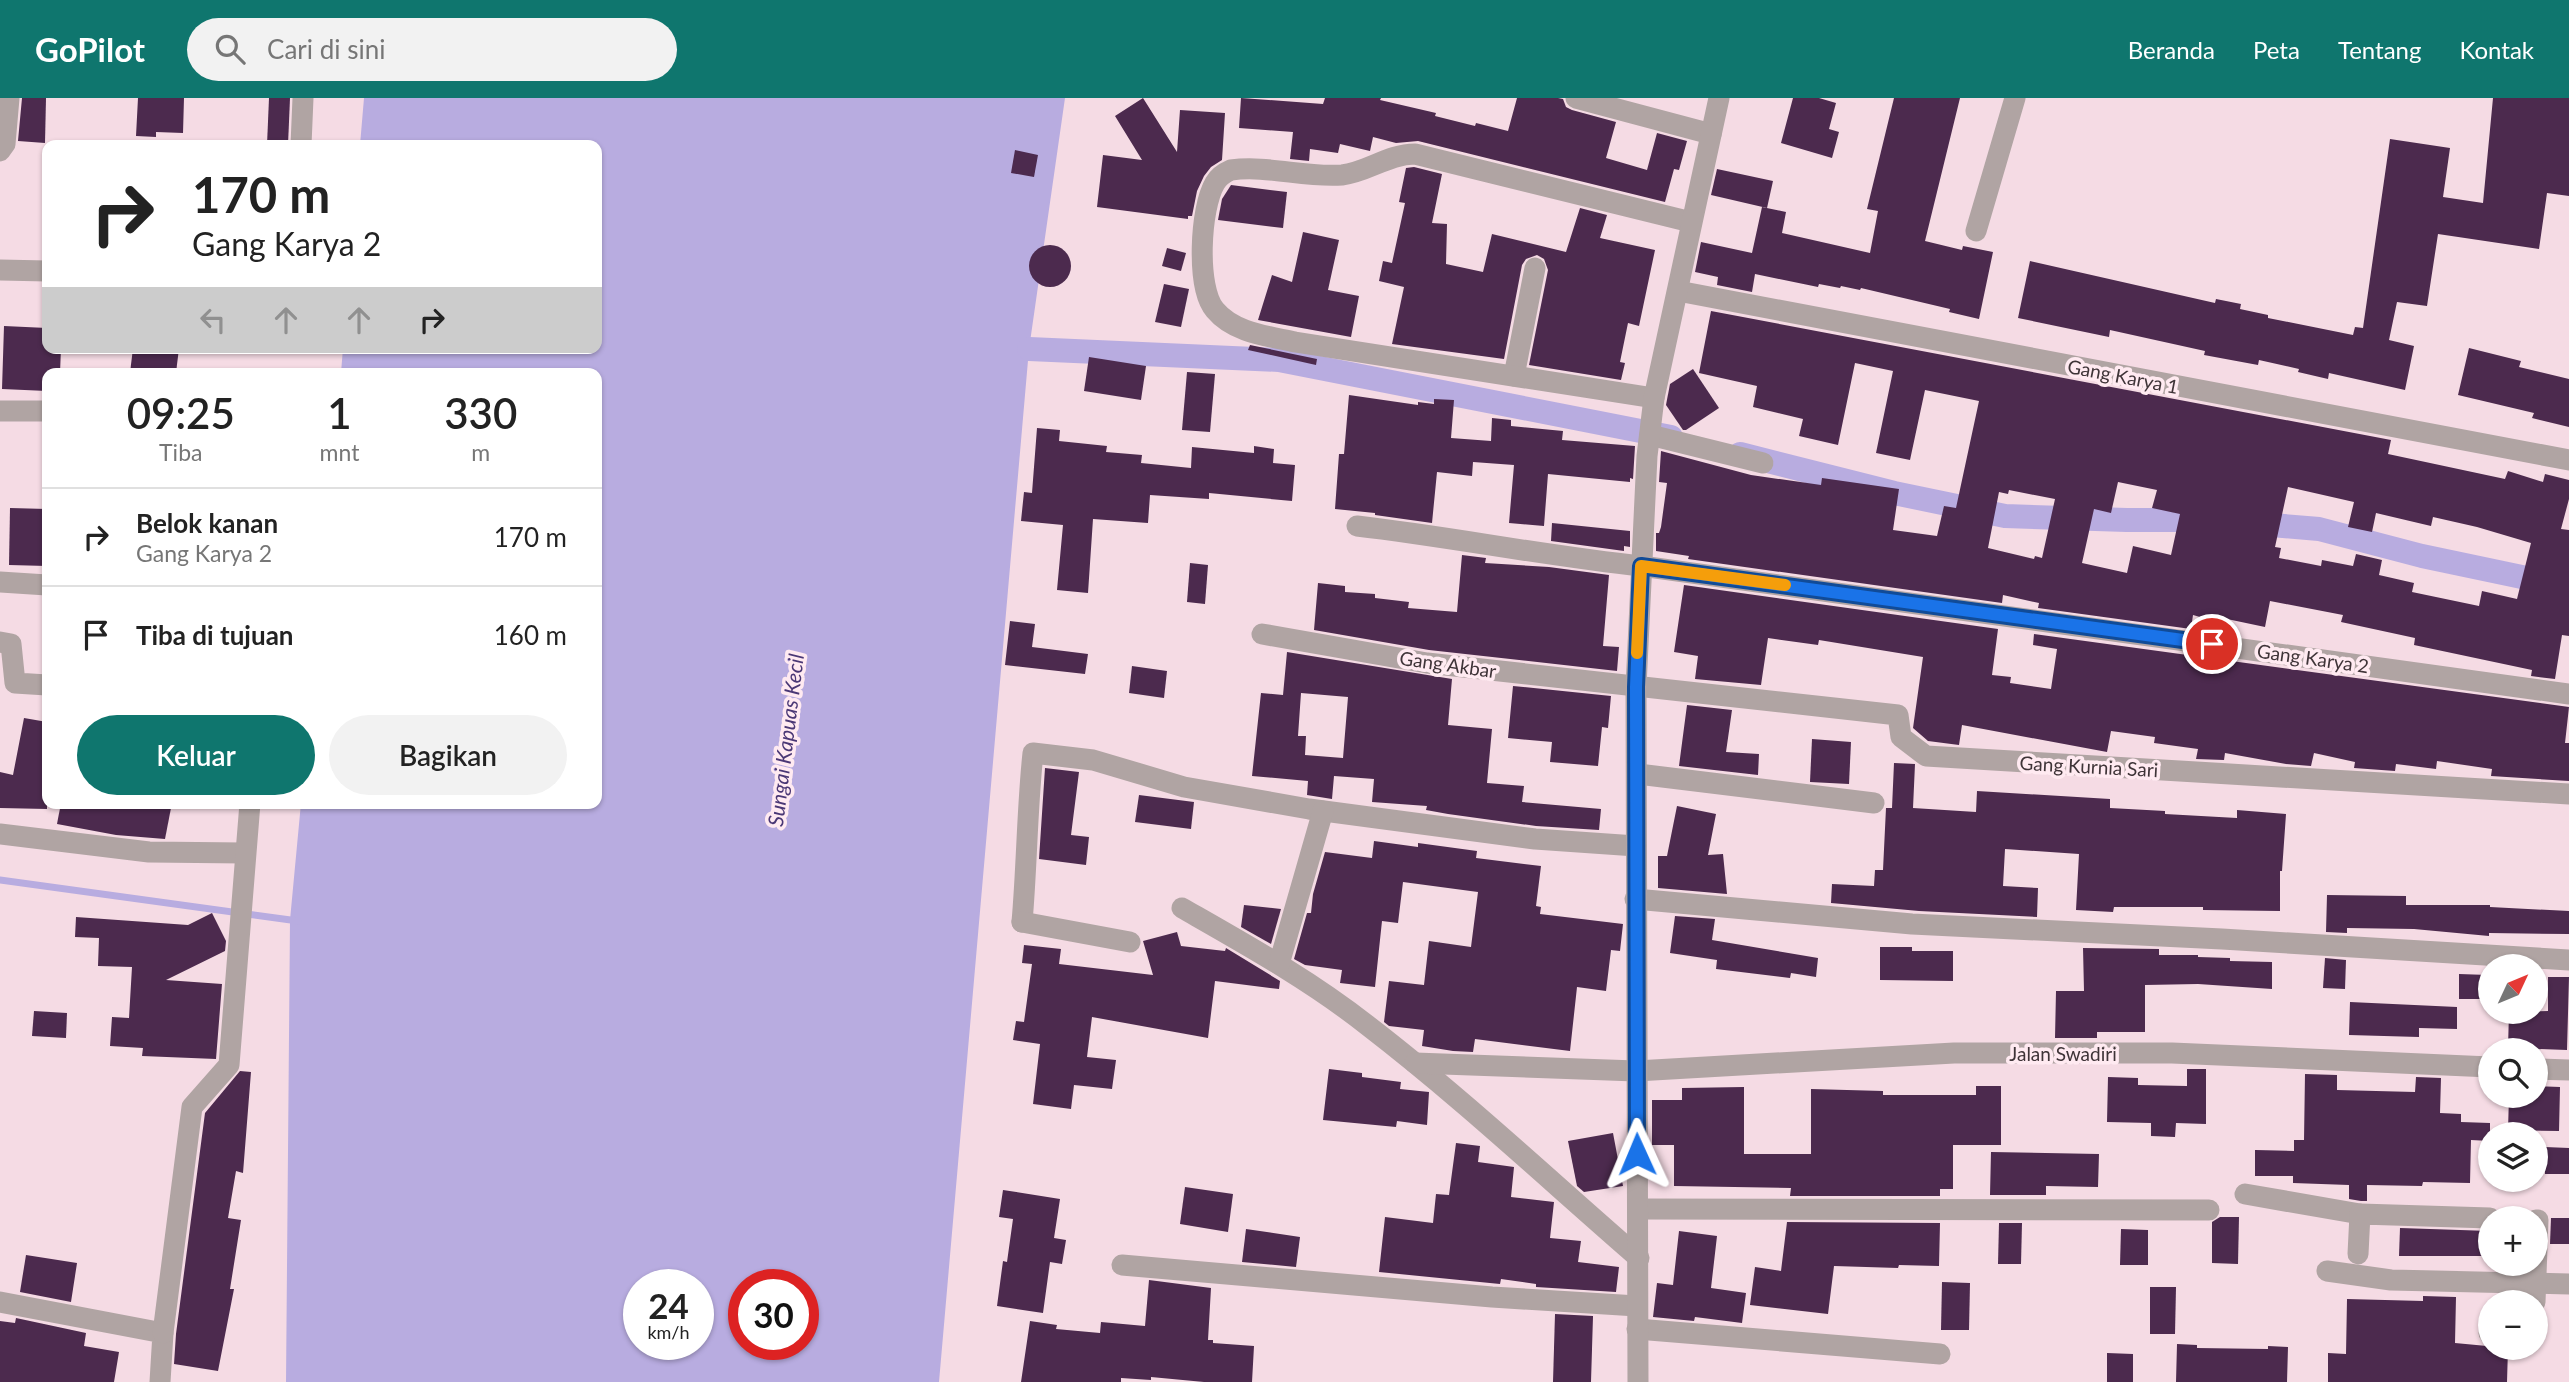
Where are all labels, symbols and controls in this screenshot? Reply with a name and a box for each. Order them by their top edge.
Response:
search box [187,18,677,81]
text: GoPilot [35,29,145,69]
icon: search [211,30,249,68]
text: Cari di sini [267,33,385,65]
text: Beranda [2128,35,2215,64]
text: Peta [2253,35,2300,64]
text: Tentang [2338,35,2421,64]
text: Kontak [2459,35,2534,64]
text: 170 m [192,165,330,223]
icon: right [77,168,168,259]
text: Gang Karya 2 [192,224,381,263]
icon: left [194,301,232,339]
icon: ahead [267,301,305,339]
icon: ahead [340,301,378,339]
icon: right [413,301,451,339]
street label: Gang Karya 1 [2066,354,2180,398]
text: 09:25 [127,388,235,438]
text: 1 [327,388,352,438]
text: 330 [444,388,517,438]
text: Tiba [159,438,202,466]
text: mnt [320,438,359,466]
text: m [471,438,490,466]
text: Belok kanan [136,507,278,539]
icon: right [77,518,115,556]
text: 170 m [494,521,567,553]
text: Gang Karya 2 [136,539,272,567]
pin [2182,614,2242,674]
icon: arrive [77,616,115,654]
text: Tiba di tujuan [136,619,294,651]
text: 160 m [494,619,567,651]
icon: arrive [2193,625,2231,663]
street label: Gang Karya 2 [2256,639,2370,677]
street label: Gang Akbar [1398,646,1498,682]
water label: Sungai Kapuas Kecil [762,652,808,828]
button: Keluar [77,715,315,795]
button: Bagikan [329,715,567,795]
street label: Gang Kurnia Sari [2019,751,2159,781]
north arrow [2478,954,2548,1024]
map controls [2478,954,2548,1360]
button: search [2478,1038,2548,1108]
street label: Jalan Swadiri [2009,1042,2117,1065]
position arrow [1600,1117,1674,1191]
button: layers [2478,1122,2548,1192]
button: + [2478,1206,2548,1276]
speed limit sign: 30 [728,1269,819,1360]
text: 24 [648,1284,689,1326]
button: − [2478,1290,2548,1360]
text: km/h [647,1321,690,1343]

